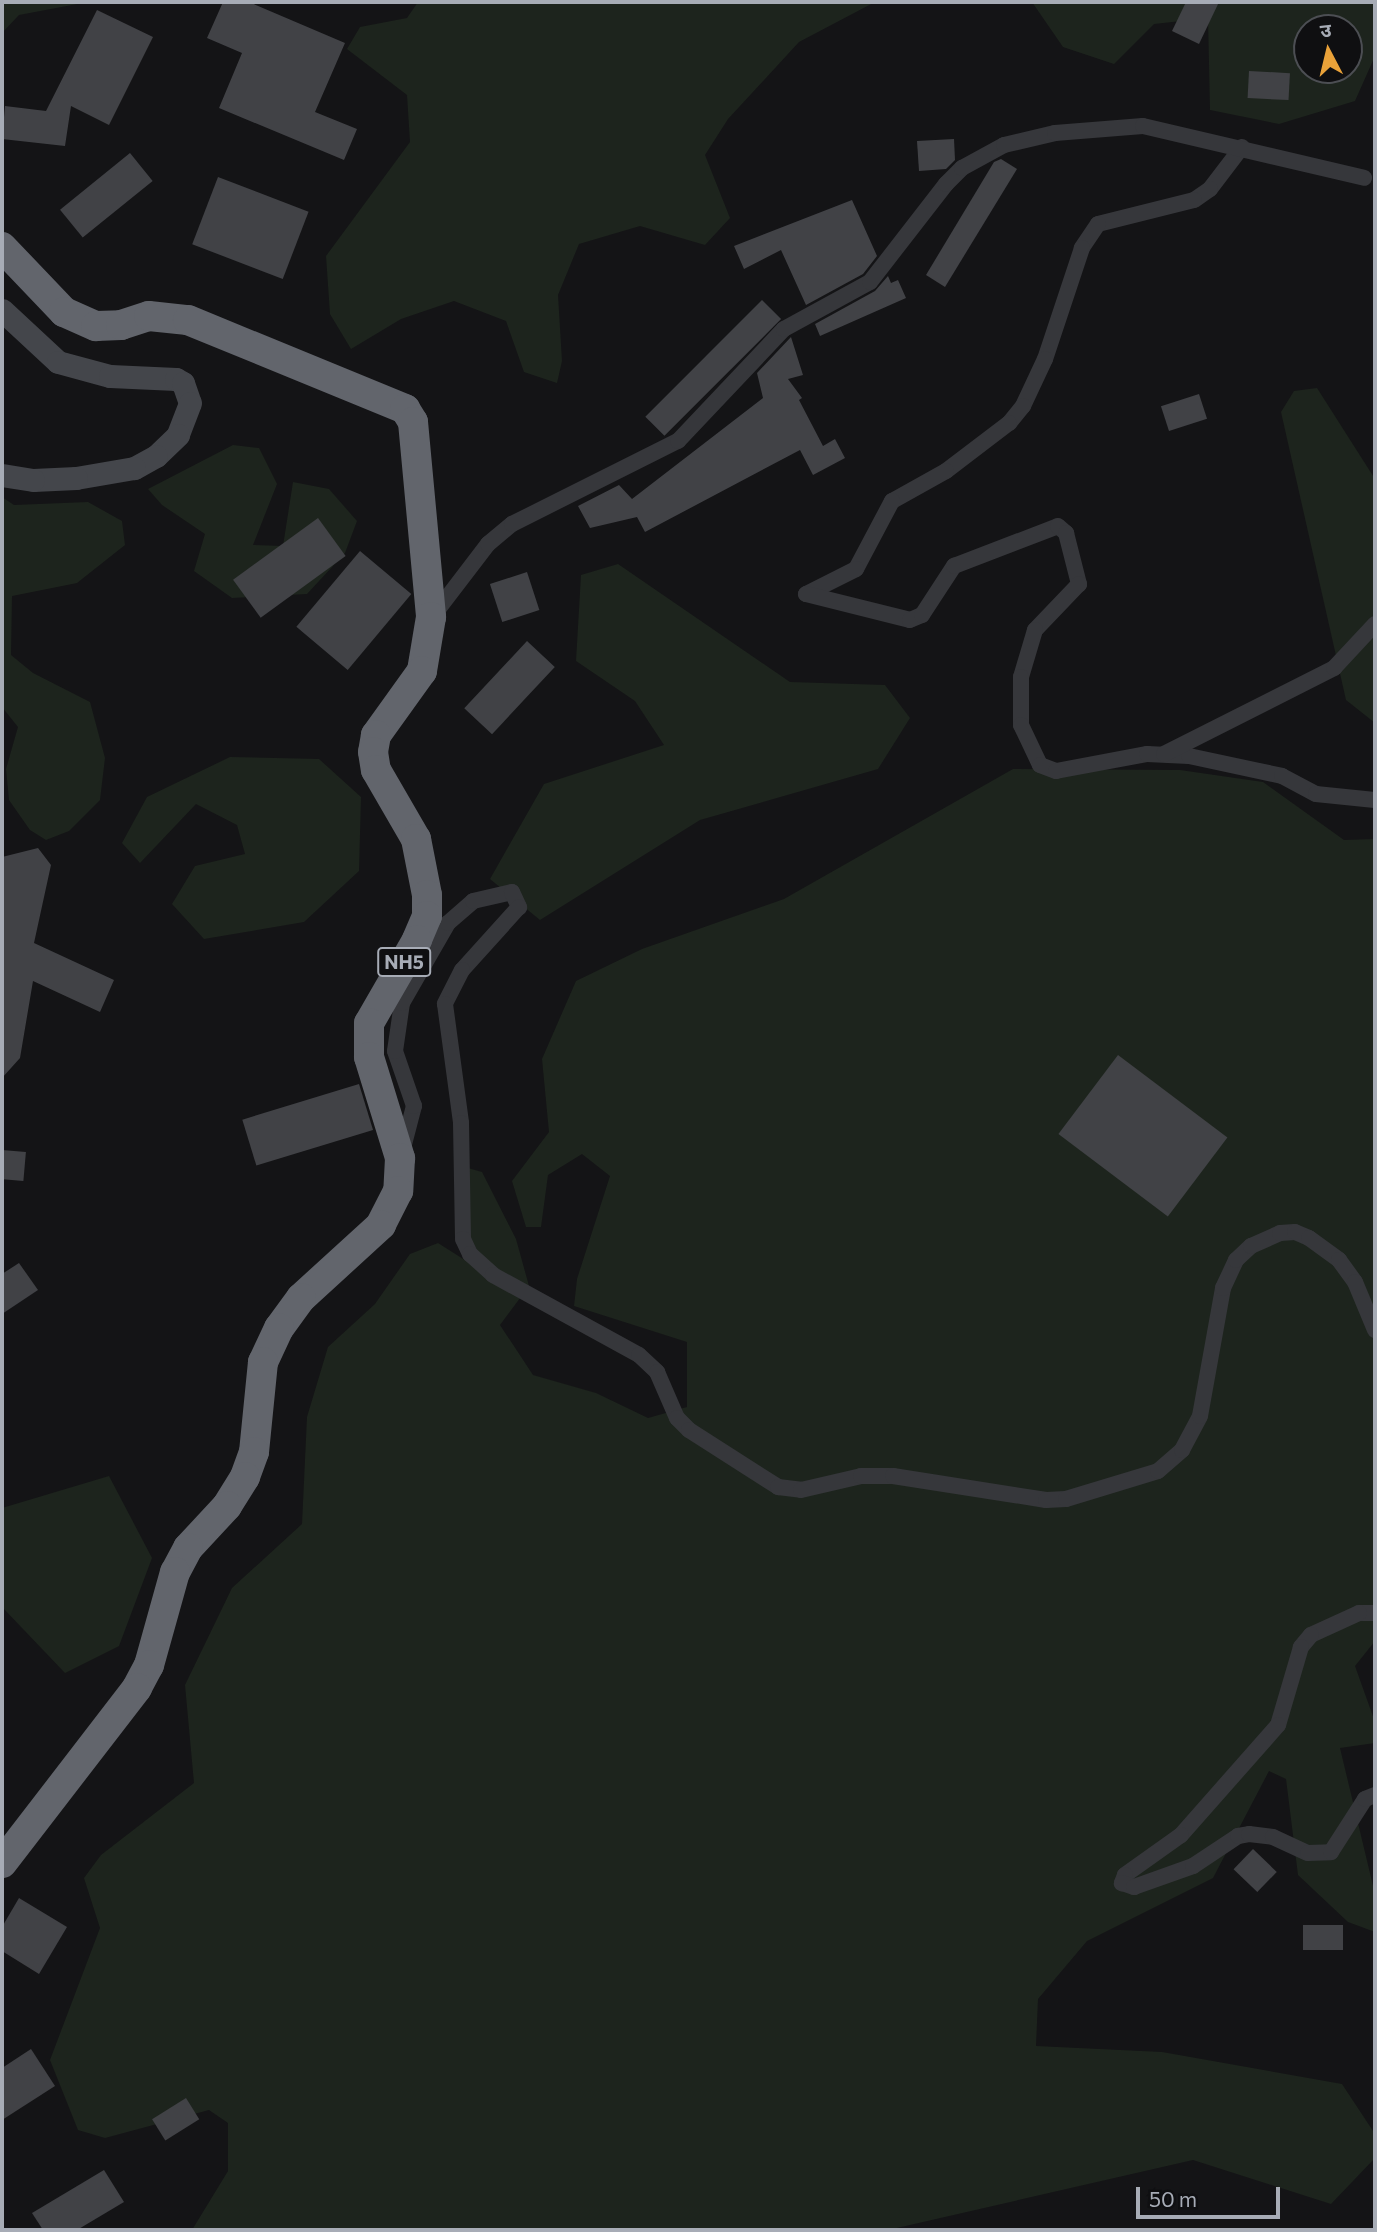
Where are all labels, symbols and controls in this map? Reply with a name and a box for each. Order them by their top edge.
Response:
north arrow [1293,14,1363,84]
text: उ [1319,18,1333,42]
road number: NH5 [376,946,432,978]
scale bar [1139,2172,1282,2216]
text: 50 m [1149,2186,1197,2211]

